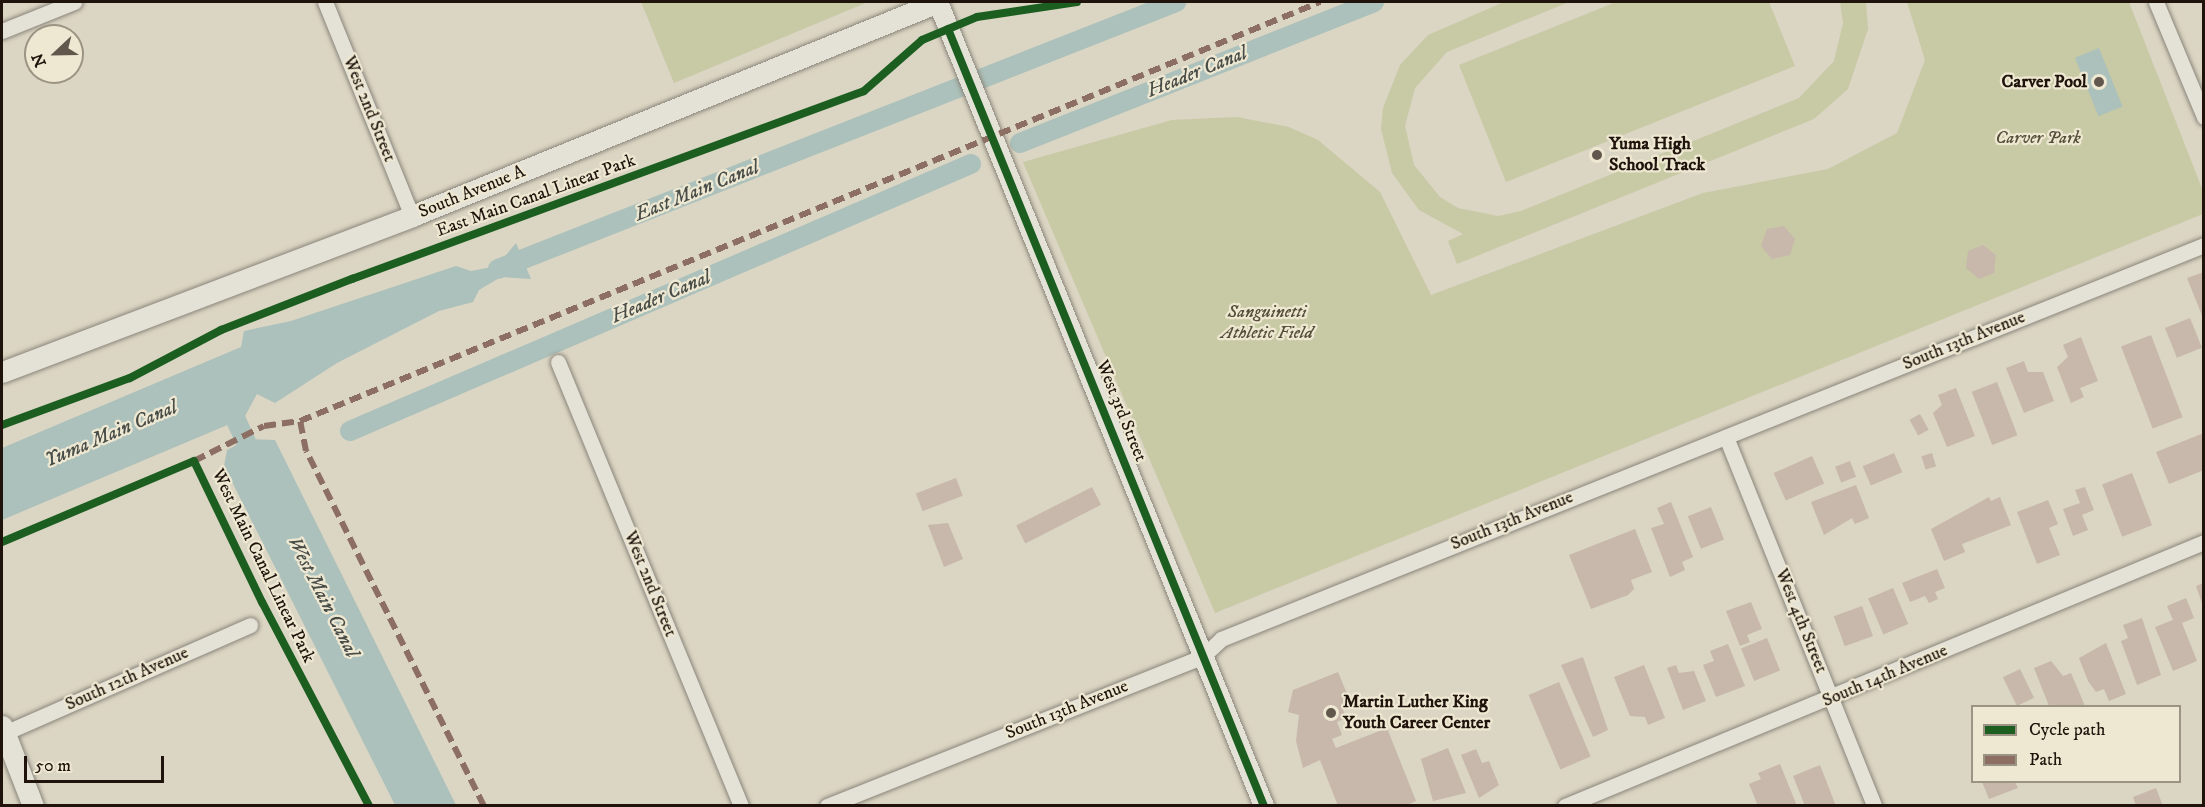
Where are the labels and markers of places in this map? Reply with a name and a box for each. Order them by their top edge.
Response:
place label: Carver Pool [2002,71,2087,93]
marker: Carver Pool [2092,75,2106,89]
place label: Yuma High School Track [1609,134,1705,176]
marker: Yuma High School Track [1590,148,1604,162]
place label: Martin Luther King Youth Career Center [1343,692,1490,734]
marker: Martin Luther King Youth Career Center [1324,706,1338,720]

